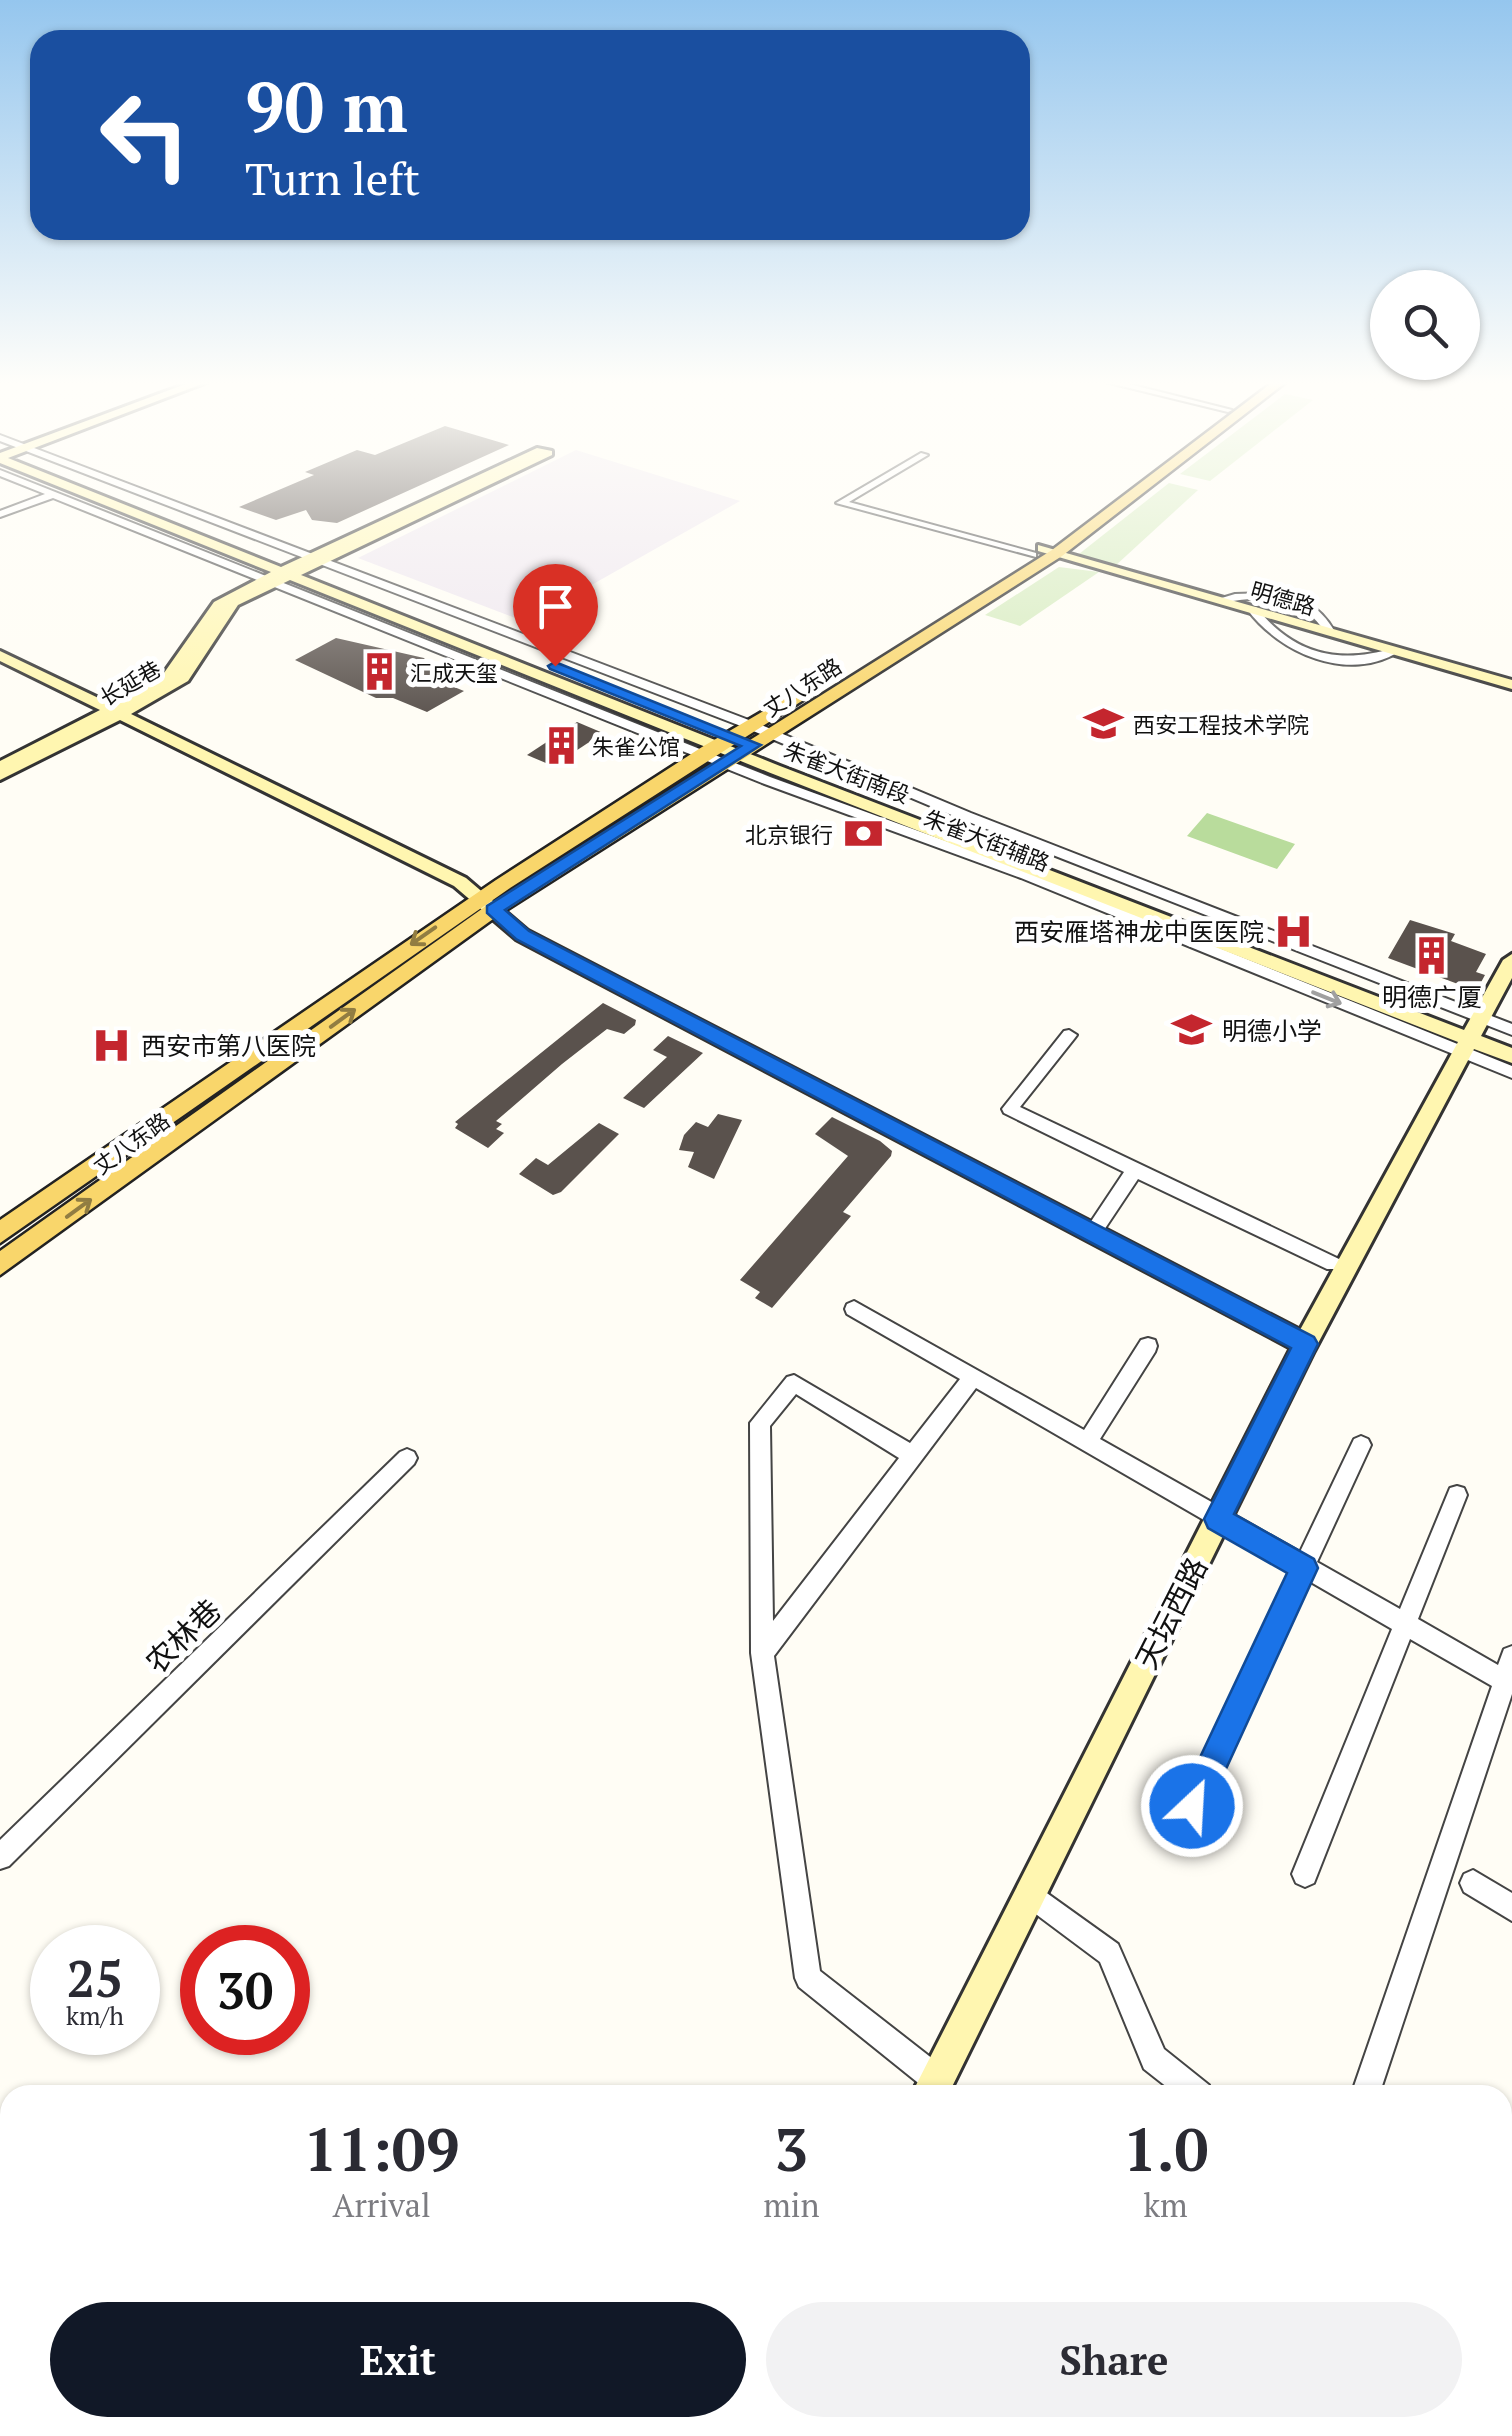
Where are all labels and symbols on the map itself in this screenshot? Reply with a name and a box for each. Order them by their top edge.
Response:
pin [513,564,598,667]
street label: 明德路 [1247,575,1319,621]
building icon: 汇成天玺 [359,651,401,693]
street label: 丈八东路 [757,651,847,723]
street label: 长延巷 [94,654,166,712]
place label: 汇成天玺 [410,658,498,687]
school or university icon: 西安工程技术学院 [1082,703,1124,745]
place label: 西安工程技术学院 [1133,710,1309,739]
building icon: 朱雀公馆 [541,725,583,767]
place label: 朱雀公馆 [592,732,680,761]
street label: 朱雀大街南段 [780,735,914,809]
street label: 朱雀大街辅路 [920,803,1054,877]
bank icon: 北京银行 [842,813,884,855]
place label: 北京银行 [745,820,833,849]
hospital icon: 西安雁塔神龙中医医院 [1273,910,1315,952]
place label: 西安雁塔神龙中医医院 [1014,915,1264,948]
one-way arrow [410,925,437,946]
building icon: 明德广厦 [1411,934,1453,976]
place label: 明德广厦 [1382,980,1482,1013]
one-way arrow [1311,990,1342,1008]
one-way arrow [328,1008,356,1029]
school or university icon: 明德小学 [1171,1009,1213,1051]
place label: 明德小学 [1222,1014,1322,1047]
hospital icon: 西安市第八医院 [90,1024,132,1066]
place label: 西安市第八医院 [141,1029,316,1062]
street label: 丈八东路 [87,1105,175,1181]
one-way arrow [65,1198,92,1219]
street label: 天坛西路 [1126,1550,1216,1676]
street label: 农林巷 [137,1590,229,1682]
position arrow [1140,1754,1244,1858]
speed limit sign: 30 [180,1925,310,2055]

